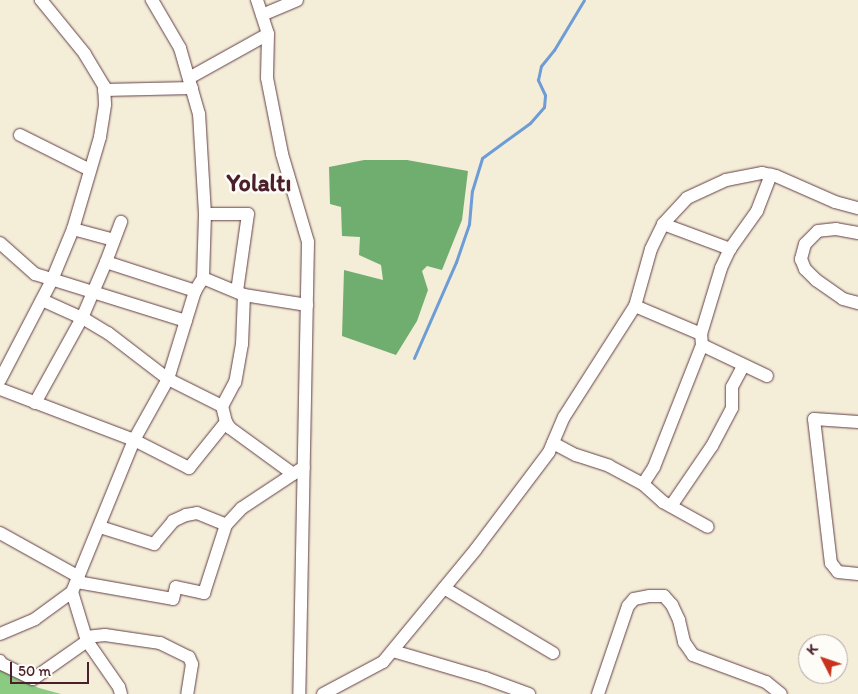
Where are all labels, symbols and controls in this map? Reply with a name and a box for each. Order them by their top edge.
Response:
district label: Yolaltı [227,169,291,197]
north arrow [798,634,848,684]
text: K [803,641,821,658]
scale bar [12,652,91,684]
text: 50 m [18,662,51,680]

